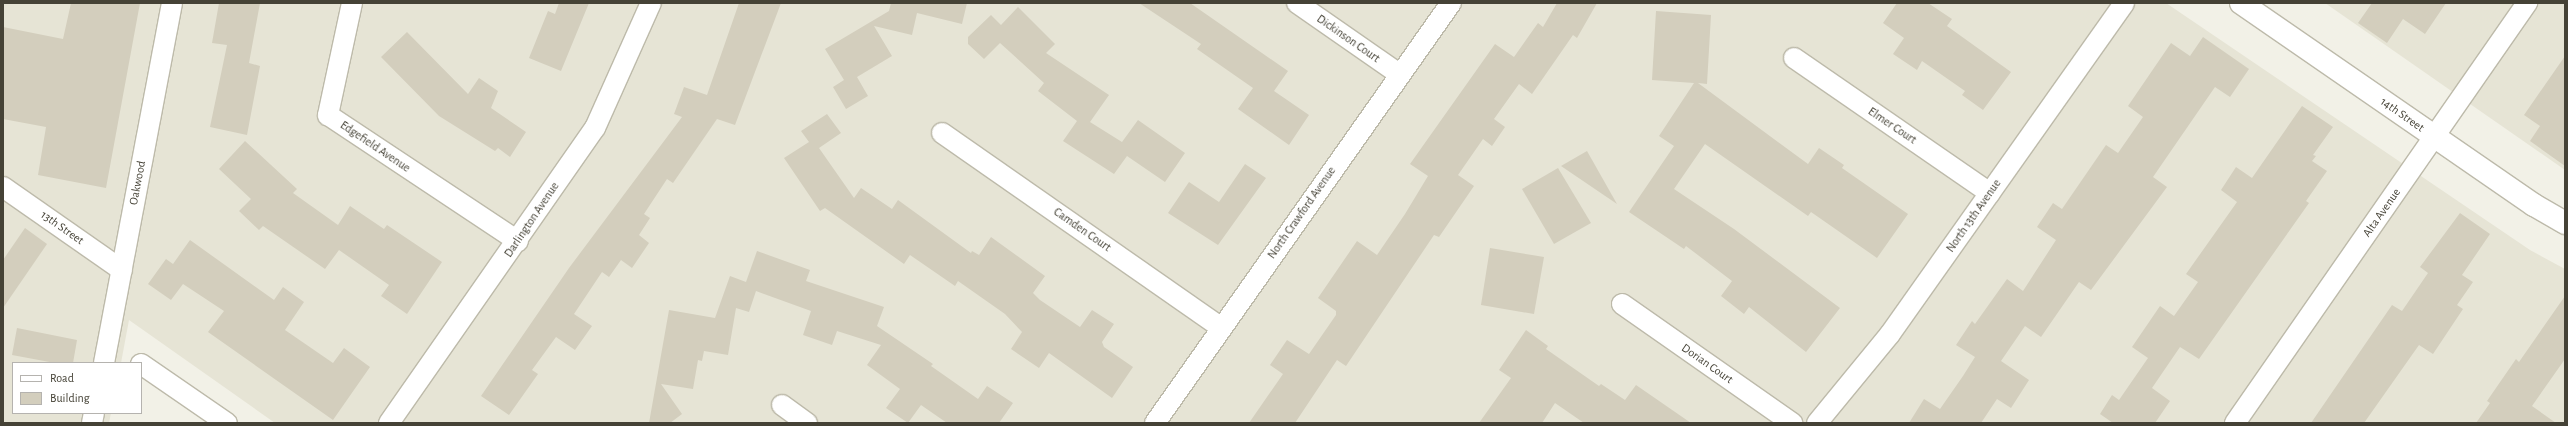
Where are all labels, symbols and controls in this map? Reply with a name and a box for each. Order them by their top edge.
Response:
street label: Dickinson Court [1314,12,1382,66]
street label: 14th Street [2377,95,2427,135]
street label: Elmer Court [1865,105,1919,147]
street label: Edgefield Avenue [337,118,413,176]
street label: Oakwood [127,160,149,206]
street label: North Crawford Avenue [1265,164,1339,262]
street label: North 13th Avenue [1944,177,2004,255]
street label: Darlington Avenue [502,180,562,260]
street label: Alta Avenue [2360,186,2404,240]
street label: Camden Court [1051,205,1113,255]
street label: 13th Street [38,208,86,248]
street label: Dorian Court [1679,341,1735,387]
legend [12,362,142,414]
text: Road [50,372,74,384]
text: Building [50,392,90,404]

